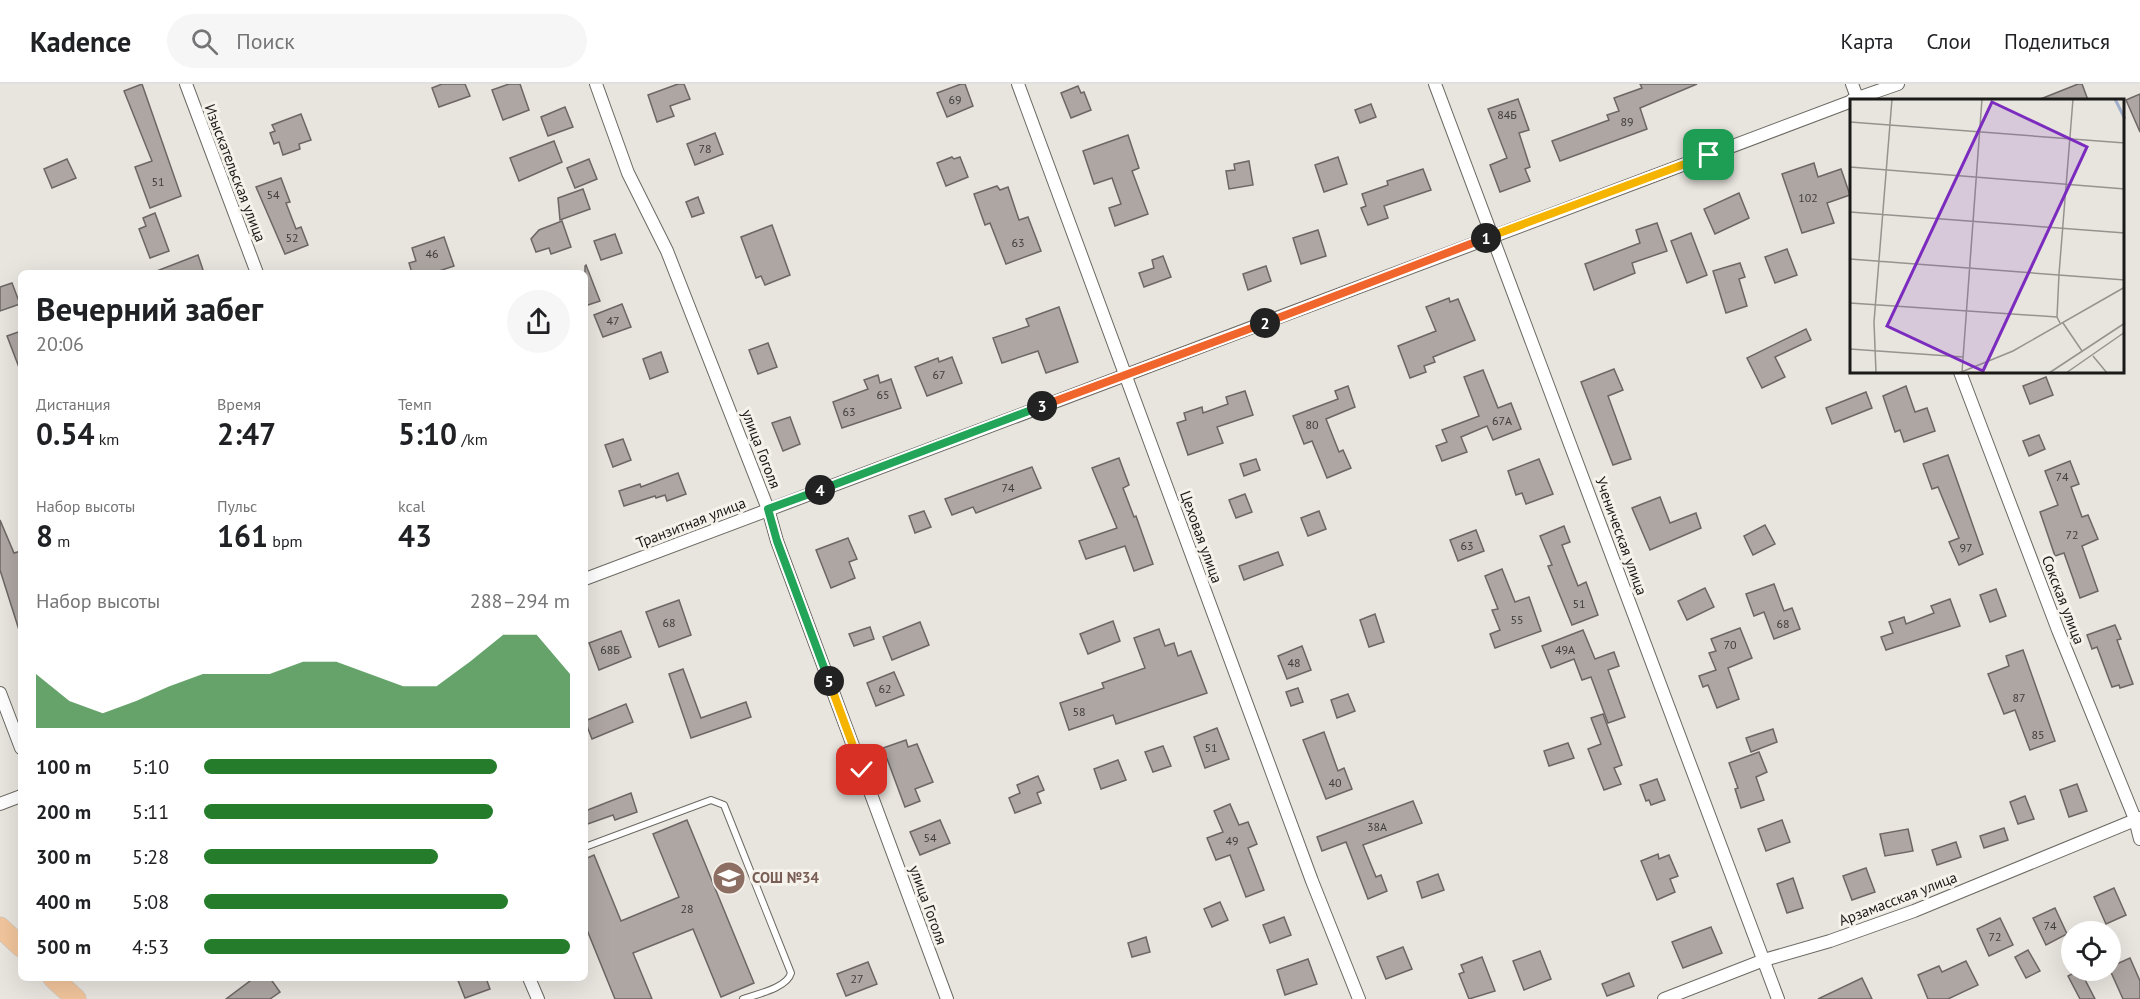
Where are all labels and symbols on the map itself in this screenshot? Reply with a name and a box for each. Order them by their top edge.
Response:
house number: 69 [948,92,962,107]
inset map [1850,99,2125,374]
street label: Изыскательская улица [200,101,271,244]
house number: 84Б [1497,107,1517,122]
house number: 89 [1620,114,1634,129]
pin [1683,129,1734,180]
house number: 78 [698,141,712,156]
house number: 51 [151,174,165,189]
house number: 54 [266,187,280,202]
house number: 102 [1798,190,1818,205]
pin: 1 [1471,223,1501,253]
house number: 52 [285,230,299,245]
house number: 63 [1011,235,1025,250]
house number: 46 [425,246,439,261]
pin: 2 [1250,308,1280,338]
house number: 47 [606,313,620,328]
house number: 67 [932,367,946,382]
house number: 65 [876,387,890,402]
pin: 3 [1027,391,1057,421]
house number: 63 [842,404,856,419]
street label: улица Гоголя [738,407,785,491]
house number: 67А [1492,413,1512,428]
house number: 80 [1305,417,1319,432]
house number: 74 [2055,469,2069,484]
street label: Ученическая улица [1591,474,1652,598]
pin: 4 [805,475,835,505]
house number: 74 [1001,480,1015,495]
street label: Цеховая улица [1176,488,1227,586]
street label: Транзитная улица [633,493,748,552]
house number: 72 [2065,527,2079,542]
house number: 63 [1460,538,1474,553]
house number: 97 [1959,540,1973,555]
street label: Сокская улица [2038,553,2089,647]
house number: 51 [1572,596,1586,611]
house number: 55 [1510,612,1524,627]
house number: 68 [662,615,676,630]
house number: 68 [1776,616,1790,631]
house number: 70 [1723,637,1737,652]
house number: 68Б [600,642,620,657]
house number: 49А [1555,642,1575,657]
house number: 48 [1287,655,1301,670]
pin: 5 [814,666,844,696]
house number: 62 [878,681,892,696]
house number: 87 [2012,690,2026,705]
house number: 58 [1072,704,1086,719]
house number: 85 [2031,727,2045,742]
house number: 51 [1204,740,1218,755]
pin [836,744,887,795]
house number: 40 [1328,775,1342,790]
house number: 38А [1367,819,1387,834]
house number: 54 [923,830,937,845]
house number: 49 [1225,833,1239,848]
school or university icon: СОШ №34 [711,860,747,896]
street label: улица Гоголя [905,863,952,947]
street label: Арзамасская улица [1836,867,1960,930]
place label: СОШ №34 [752,868,820,887]
house number: 28 [680,901,694,916]
house number: 74 [2043,918,2057,933]
house number: 72 [1988,929,2002,944]
house number: 27 [850,971,864,986]

